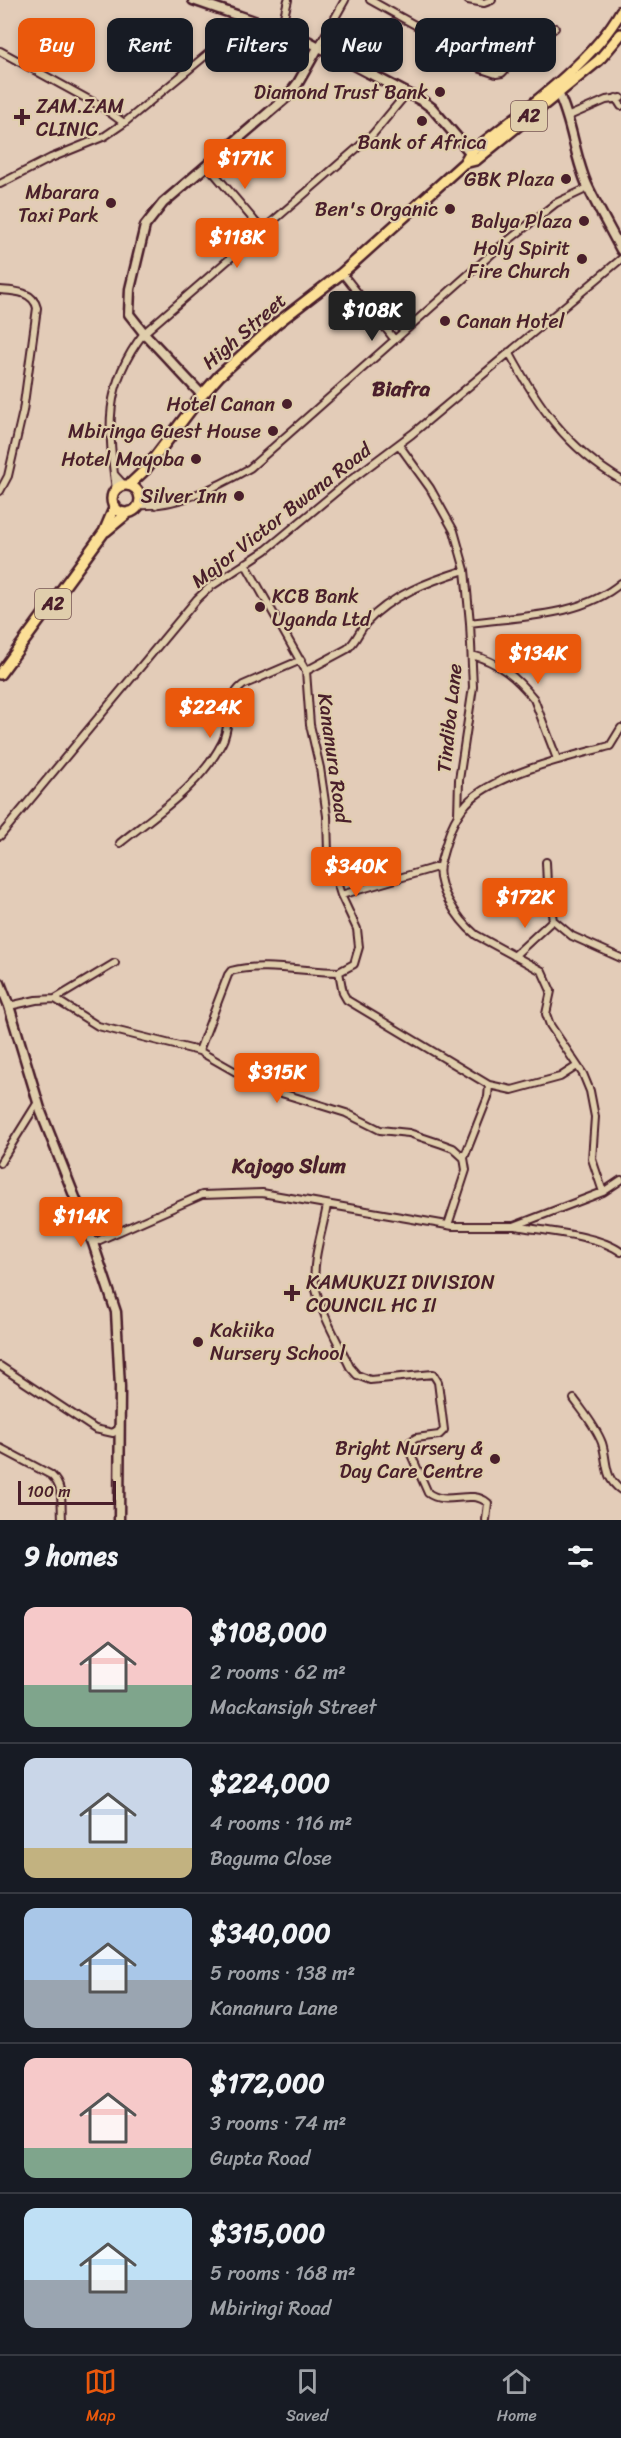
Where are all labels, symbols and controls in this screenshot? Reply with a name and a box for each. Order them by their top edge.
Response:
chip: Buy [18,18,95,72]
chip: Rent [107,18,193,72]
chip: Filters [205,18,309,72]
chip: New [321,18,403,72]
chip: Apartment [415,18,556,72]
place label: Diamond Trust Bank [254,75,428,110]
marker: Diamond Trust Bank [433,85,447,99]
place label: ZAM.ZAM CLINIC [36,89,124,147]
road number: A2 [511,101,547,131]
marker: ZAM.ZAM CLINIC [13,108,31,126]
marker: Bank of Africa [415,114,429,128]
place label: Bank of Africa [357,125,487,160]
pin: $171K [203,139,287,190]
text: $171K [218,141,272,176]
place label: GBK Plaza [464,162,555,197]
marker: GBK Plaza [559,172,573,186]
place label: Mbarara Taxi Park [18,175,99,233]
place label: Ben's Organic [315,192,438,227]
marker: Mbarara Taxi Park [104,196,118,210]
marker: Ben's Organic [443,202,457,216]
place label: Balya Plaza [471,204,572,239]
marker: Balya Plaza [577,214,591,228]
pin: $118K [195,218,279,269]
text: $118K [210,220,264,255]
place label: Holy Spirit Fire Church [468,231,570,289]
marker: Holy Spirit Fire Church [575,252,589,266]
street label: High Street [194,284,295,379]
pin: $108K [330,291,414,342]
text: $108K [343,293,401,328]
place label: Canan Hotel [457,304,566,339]
marker: Canan Hotel [438,314,452,328]
district label: Biafra [372,370,430,408]
place label: Hotel Canan [167,387,275,422]
marker: Hotel Canan [280,397,294,411]
place label: Mbiringa Guest House [68,414,261,449]
marker: Mbiringa Guest House [266,424,280,438]
street label: Major Victor Bwana Road [183,433,380,597]
place label: Hotel Mayoba [61,442,185,477]
marker: Hotel Mayoba [189,452,203,466]
place label: Silver Inn [141,479,227,514]
marker: Silver Inn [232,489,246,503]
place label: KCB Bank Uganda Ltd [272,579,372,637]
road number: A2 [35,589,71,619]
marker: KCB Bank Uganda Ltd [253,600,267,614]
pin: $134K [496,634,580,685]
text: $134K [509,636,567,671]
street label: Tindiba Lane [426,662,473,774]
pin: $224K [168,688,252,739]
text: $224K [179,690,241,725]
street label: Kananura Road [307,691,360,827]
pin: $340K [314,847,398,898]
text: $340K [325,849,387,884]
pin: $172K [483,878,567,929]
text: $172K [496,880,554,915]
pin: $315K [235,1053,319,1104]
text: $315K [248,1055,306,1090]
district label: Kajogo Slum [231,1147,347,1185]
pin: $114K [39,1197,123,1248]
text: $114K [53,1199,109,1234]
place label: KAMUKUZI DIVISION COUNCIL HC II [306,1265,495,1323]
marker: KAMUKUZI DIVISION COUNCIL HC II [283,1284,301,1302]
place label: Kakiika Nursery School [210,1313,346,1371]
marker: Kakiika Nursery School [191,1335,205,1349]
place label: Bright Nursery & Day Care Centre [335,1431,483,1489]
marker: Bright Nursery & Day Care Centre [488,1452,502,1466]
text: 100 m [27,1477,71,1506]
scale bar [18,1478,116,1506]
text: 9 homes [24,1533,118,1579]
icon: filters [564,1540,597,1573]
text: $108,000 [210,1609,327,1655]
icon: home [72,1631,144,1703]
text: 2 rooms · 62 m² [210,1655,346,1690]
text: Mackansigh Street [210,1690,376,1725]
text: $224,000 [210,1760,330,1806]
icon: home [72,1782,144,1854]
text: 4 rooms · 116 m² [210,1806,352,1841]
text: Baguma Close [210,1841,332,1876]
text: $340,000 [210,1910,331,1956]
icon: home [72,1932,144,2004]
text: 5 rooms · 138 m² [210,1956,355,1991]
text: Kananura Lane [210,1991,338,2026]
text: $172,000 [210,2060,325,2106]
icon: home [72,2082,144,2154]
text: 3 rooms · 74 m² [210,2106,346,2141]
text: Gupta Road [210,2141,310,2176]
text: $315,000 [210,2210,325,2256]
icon: home [72,2232,144,2304]
text: 5 rooms · 168 m² [210,2256,356,2291]
text: Mbiringi Road [210,2291,331,2326]
tab: Map [84,2365,117,2430]
tab: Saved [286,2365,328,2430]
tab: Home [497,2365,537,2430]

